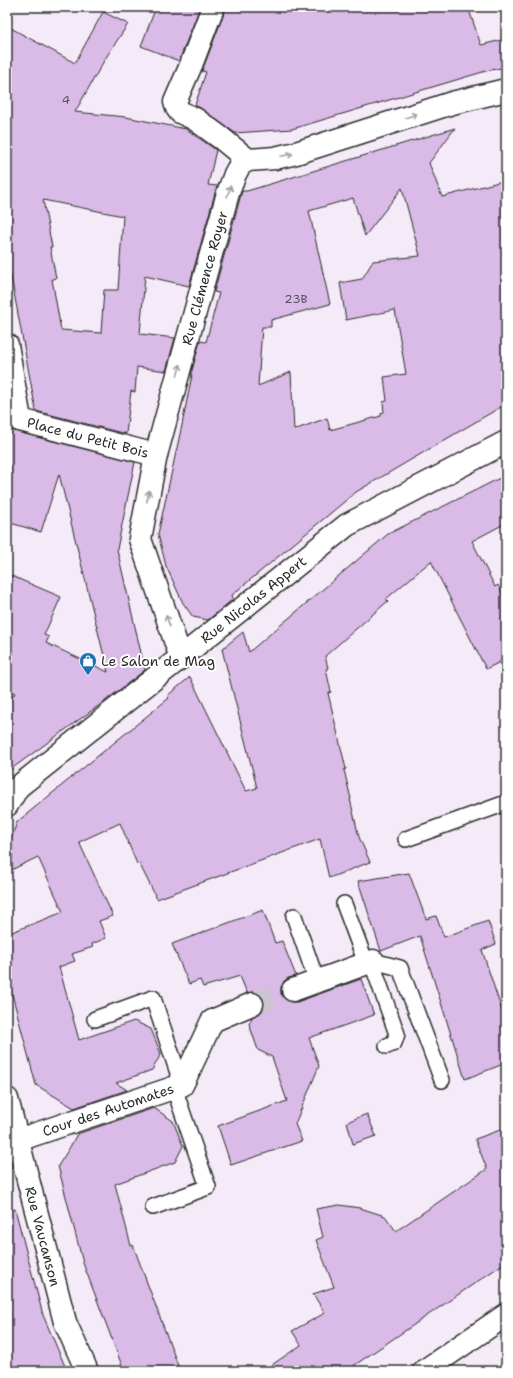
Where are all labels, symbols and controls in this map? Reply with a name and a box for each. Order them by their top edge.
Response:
house number: 4 [62,92,70,108]
one-way arrow [404,112,416,120]
one-way arrow [280,151,293,159]
one-way arrow [226,185,233,198]
street label: Rue Clémence Royer [177,208,232,347]
house number: 23B [284,291,308,307]
one-way arrow [176,364,183,377]
street label: Place du Petit Bois [25,413,151,462]
one-way arrow [144,490,152,503]
street label: Rue Nicolas Appert [197,552,310,647]
one-way arrow [164,614,171,627]
shop icon: Le Salon de Mag [78,651,98,676]
place label: Le Salon de Mag [101,652,215,670]
street label: Cour des Automates [40,1079,176,1140]
street label: Rue Vaucanson [21,1185,64,1289]

